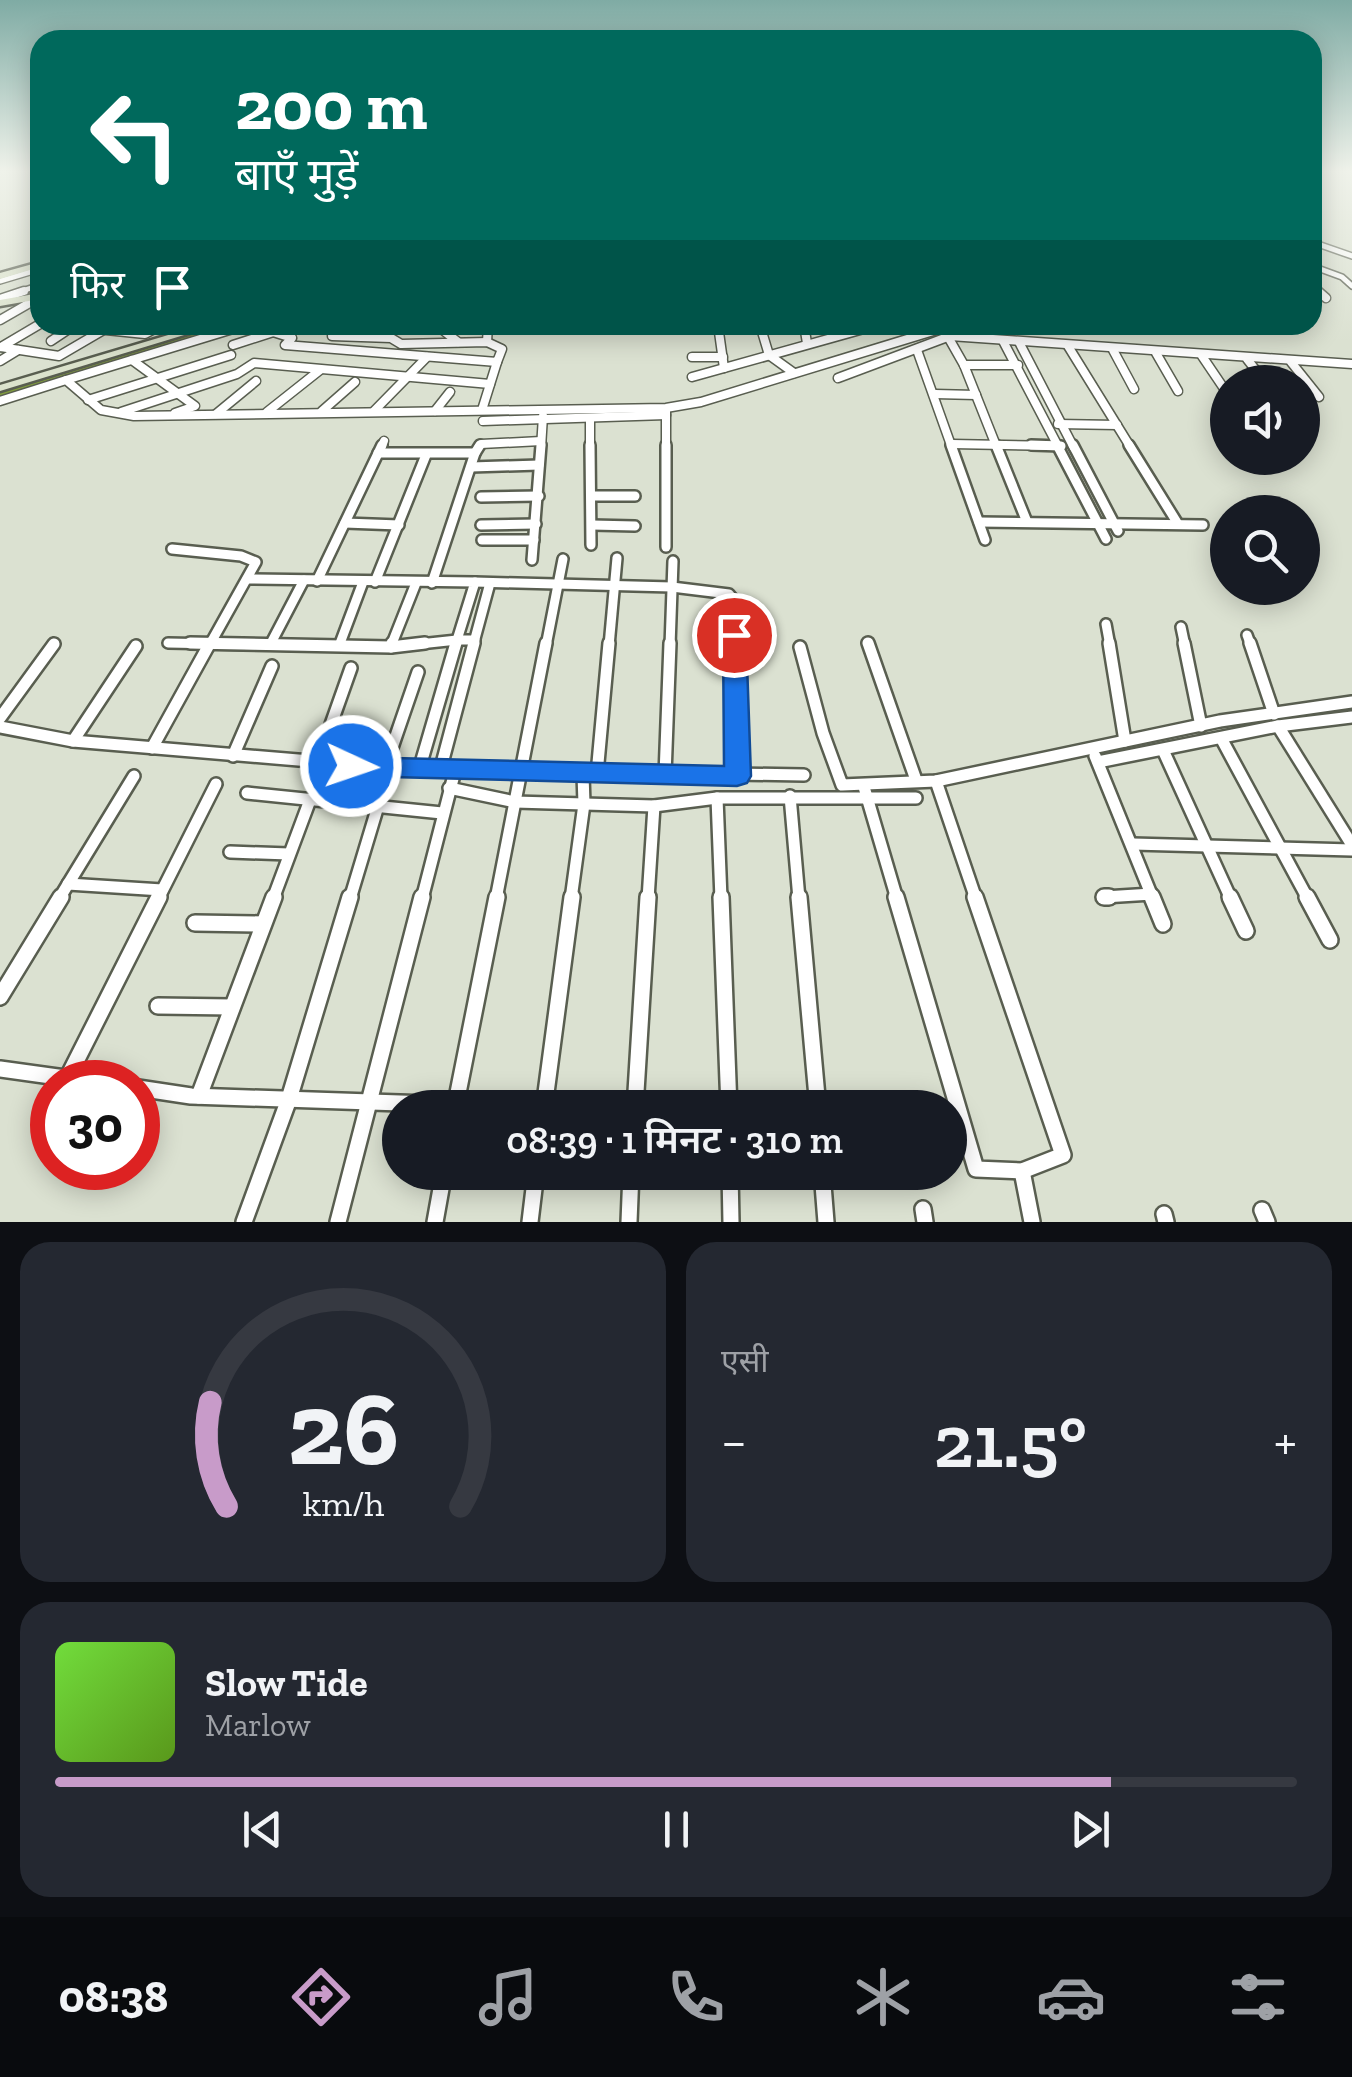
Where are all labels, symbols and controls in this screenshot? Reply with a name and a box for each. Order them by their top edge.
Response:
text: 200 m [235,63,428,147]
icon: left [70,70,200,200]
text: बाएँ मुड़ें [235,148,358,202]
icon: arrive [145,260,200,315]
text: फिर [70,262,125,308]
map controls [1210,365,1320,605]
button: sound [1210,365,1320,475]
button: search [1210,495,1320,605]
pin [692,593,777,678]
icon: arrive [707,608,762,663]
position arrow [299,714,403,818]
speed limit sign: 30 [30,1060,160,1190]
text: 08:39 · 1 मिनट · 310 m [506,1117,843,1163]
text: एसी [721,1342,769,1380]
text: 26 [287,1366,399,1491]
text: 21.5° [934,1396,1087,1486]
text: − [721,1408,747,1474]
text: + [1274,1408,1297,1474]
text: km/h [302,1482,384,1525]
text: Slow Tide [205,1660,368,1706]
text: Marlow [205,1706,311,1744]
icon: previous [235,1802,290,1857]
icon: pause [649,1802,704,1857]
icon: next [1063,1802,1118,1857]
icon: directions [286,1962,356,2032]
icon: music [473,1962,543,2032]
icon: phone [661,1962,731,2032]
icon: climate [848,1962,918,2032]
icon: car [1036,1962,1106,2032]
icon: filters [1223,1962,1293,2032]
text: 08:38 [59,1970,168,2024]

